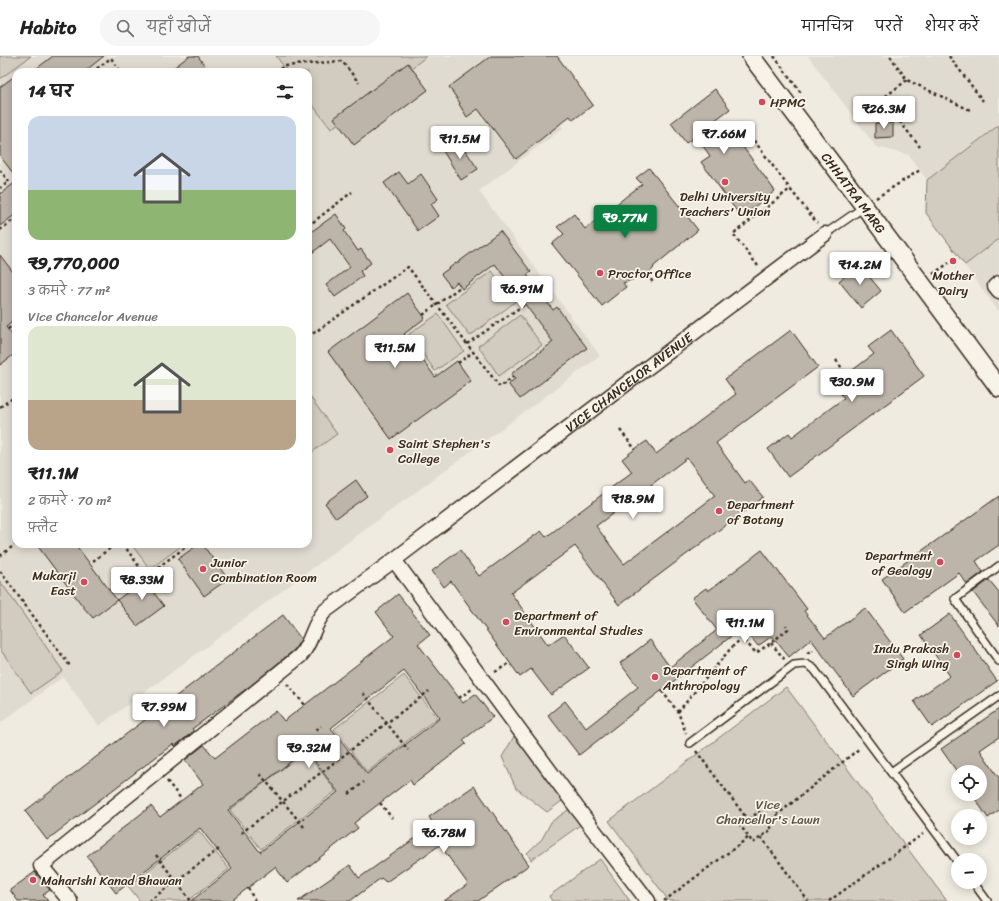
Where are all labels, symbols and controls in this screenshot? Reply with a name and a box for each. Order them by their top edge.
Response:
search box [100,10,380,46]
text: Habito [20,11,76,44]
text: यहाँ खोजें [146,14,211,40]
text: मानचित्र [802,14,853,39]
text: परतें [875,14,902,39]
text: शेयर करें [924,14,979,39]
icon: search [114,17,136,39]
text: 14 घर [28,76,73,106]
icon: filters [274,81,296,103]
place label: HPMC [770,91,805,114]
pin: ₹26.3M [851,96,917,130]
marker: HPMC [757,97,767,107]
text: ₹26.3M [862,97,906,120]
pin: ₹7.66M [691,121,757,155]
text: ₹7.66M [702,122,746,145]
pin: ₹11.5M [427,126,493,160]
text: ₹11.5M [440,127,480,150]
icon: home [126,142,198,214]
street label: CHHATRA MARG [816,147,892,238]
marker: Delhi University Teachers' Union [720,177,730,187]
place label: Delhi University Teachers' Union [679,185,771,223]
pin: ₹9.77M [592,205,658,239]
text: ₹9.77M [603,206,647,229]
text: ₹9,770,000 [28,248,120,278]
pin: ₹14.2M [827,252,893,286]
text: ₹14.2M [838,253,882,276]
marker: Mother Dairy [948,256,958,266]
place label: Proctor Office [608,262,691,285]
place label: Mother Dairy [932,264,975,302]
marker: Proctor Office [595,268,605,278]
pin: ₹6.91M [489,276,555,310]
text: ₹6.91M [501,277,543,300]
text: 3 कमरे · 77 m² [28,279,110,302]
text: Vice Chancelor Avenue [28,305,158,328]
street label: VICE CHANCELOR AVENUE [560,326,698,438]
pin: ₹11.5M [362,335,428,369]
text: ₹11.5M [375,336,415,359]
icon: home [126,352,198,424]
pin: ₹30.9M [819,369,885,403]
text: ₹30.9M [829,370,875,393]
place label: Saint Stephen's College [398,432,491,470]
marker: Saint Stephen's College [385,445,395,455]
text: ₹11.1M [28,458,78,488]
pin: ₹18.9M [600,486,666,520]
text: ₹18.9M [611,487,655,510]
text: 2 कमरे · 70 m² [28,489,112,512]
place label: Department of Botany [727,493,795,531]
marker: Department of Botany [714,506,724,516]
text: फ़्लैट [28,516,58,539]
place label: Department of Geology [865,544,933,582]
place label: Junior Combination Room [210,551,317,589]
marker: Department of Geology [935,557,945,567]
place label: Mukarji East [32,564,76,602]
marker: Junior Combination Room [198,564,208,574]
pin: ₹8.33M [109,567,175,601]
text: ₹8.33M [120,568,164,591]
marker: Mukarji East [79,577,89,587]
place label: Department of Environmental Studies [514,604,643,642]
pin: ₹11.1M [712,610,778,644]
text: ₹11.1M [726,611,764,634]
marker: Department of Environmental Studies [501,617,511,627]
place label: Indu Prakash Singh Wing [873,637,949,675]
marker: Indu Prakash Singh Wing [952,650,962,660]
place label: Department of Anthropology [662,659,748,697]
marker: Department of Anthropology [650,672,660,682]
pin: ₹7.99M [131,694,197,728]
text: ₹7.99M [141,695,187,718]
pin: ₹9.32M [276,735,342,769]
text: ₹9.32M [287,736,331,759]
map controls [951,765,987,889]
button: locate [951,765,987,801]
park label: Vice Chancellor's Lawn [716,793,820,831]
button: + [951,809,987,845]
pin: ₹6.78M [411,820,477,854]
text: ₹6.78M [422,821,466,844]
button: − [951,853,987,889]
place label: Maharishi Kanad Bhawan [41,869,182,892]
marker: Maharishi Kanad Bhawan [28,875,38,885]

